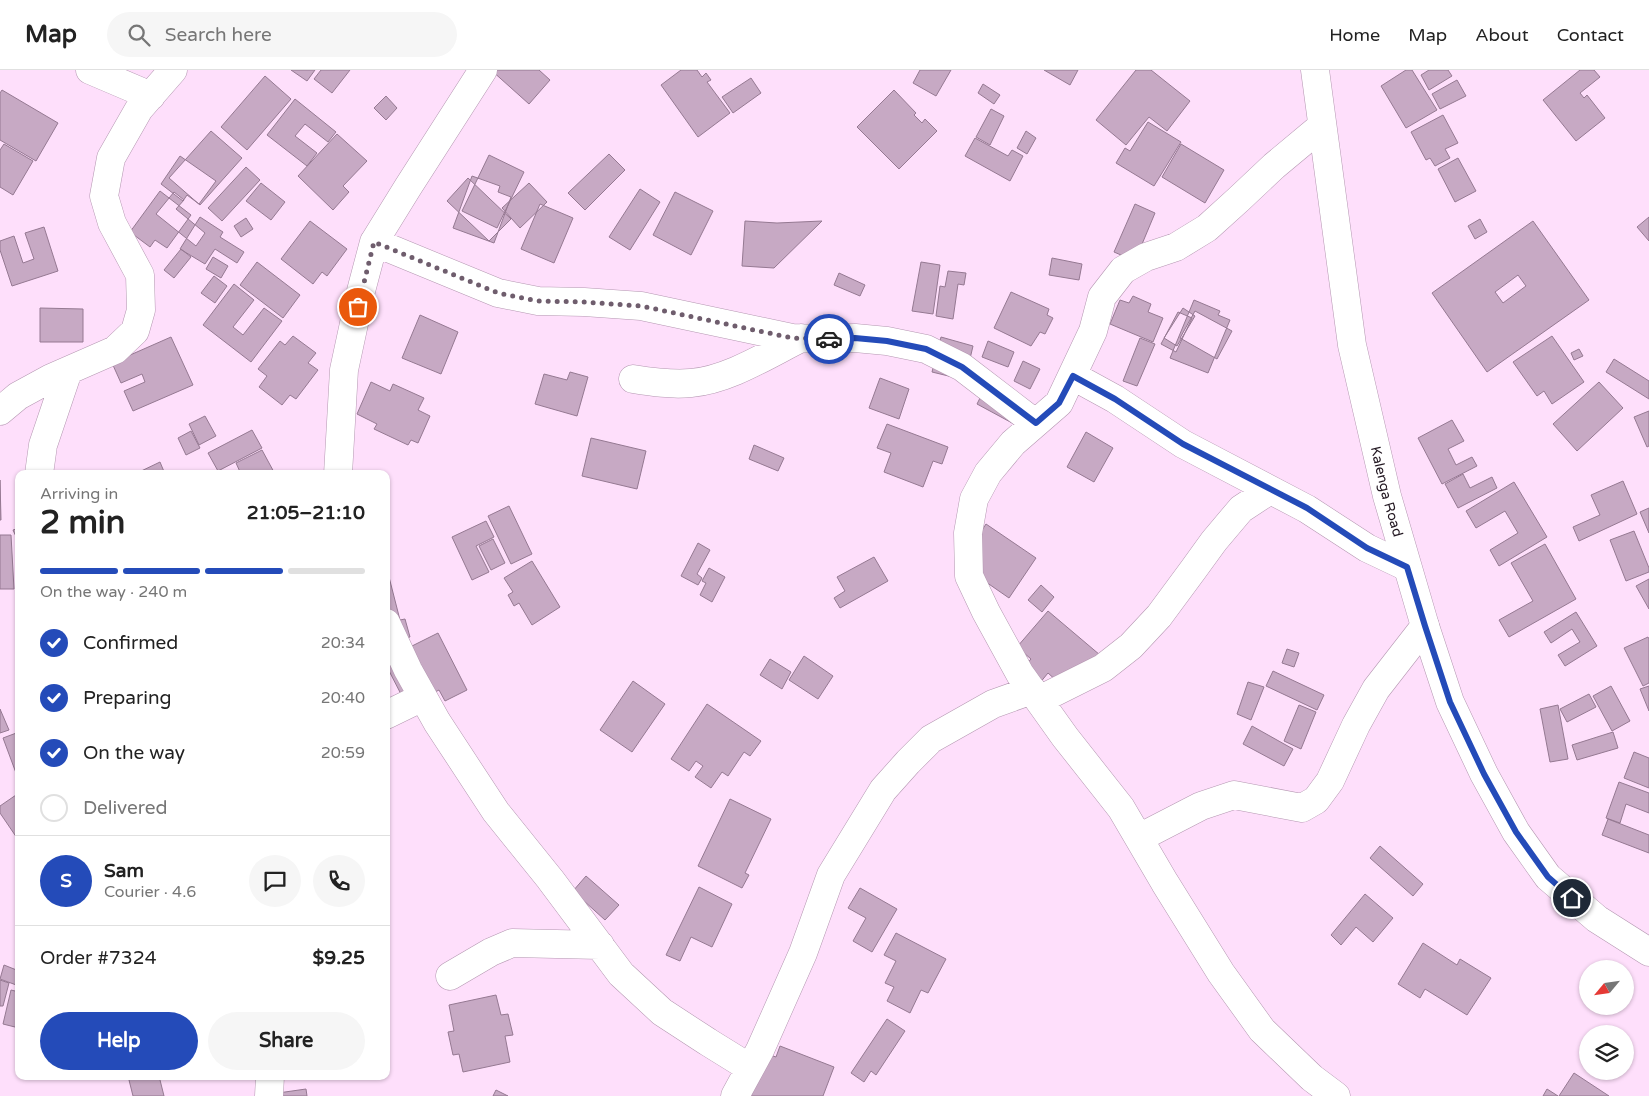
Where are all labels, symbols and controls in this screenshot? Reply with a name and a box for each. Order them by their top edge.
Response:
search box [107,12,457,57]
text: Map [25,20,77,49]
icon: search [125,21,153,49]
text: Search here [165,24,272,46]
text: Home [1329,24,1380,46]
text: Map [1408,24,1447,46]
text: About [1475,24,1529,46]
text: Contact [1557,24,1624,46]
pin [337,286,379,328]
icon: bag [344,293,372,321]
courier [804,314,854,364]
icon: car [815,325,843,353]
street label: Kalenga Road [1367,445,1407,539]
text: Arriving in [40,484,118,504]
text: 21:05–21:10 [247,502,365,524]
text: 2 min [40,504,125,542]
text: On the way · 240 m [40,582,187,602]
icon: check [40,629,68,657]
text: Confirmed [83,632,178,654]
text: 20:34 [321,633,365,653]
icon: check [40,684,68,712]
text: Preparing [83,687,172,709]
text: 20:40 [321,688,365,708]
icon: check [40,739,68,767]
text: On the way [83,742,185,764]
text: 20:59 [321,743,365,763]
text: Delivered [83,797,168,819]
button: chat [249,855,301,907]
button: phone [313,855,365,907]
text: Sam [104,860,144,882]
text: S [60,870,72,892]
pin [1551,877,1593,919]
text: Courier · 4.6 [104,882,196,902]
icon: home [1558,884,1586,912]
text: Order #7324 [40,947,157,969]
text: $9.25 [313,947,365,969]
north arrow [1579,960,1634,1015]
map controls [1579,960,1634,1080]
button: Help [40,1012,198,1070]
button: Share [208,1012,365,1070]
button: layers [1579,1025,1634,1080]

